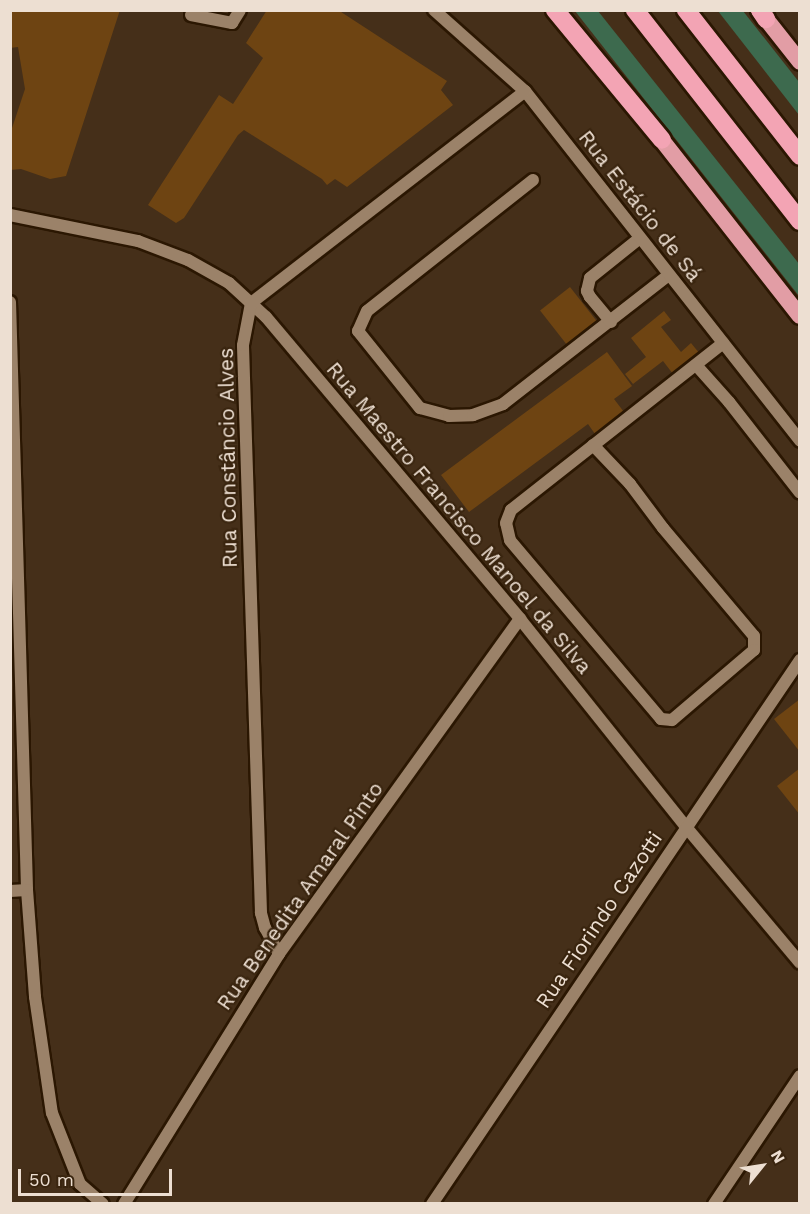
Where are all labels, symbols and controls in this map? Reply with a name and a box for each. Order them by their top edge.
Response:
street label: Rua Estácio de Sá [573,125,707,287]
street label: Rua Constâncio Alves [213,347,243,569]
street label: Rua Maestro Francisco Manoel da Silva [320,356,598,680]
street label: Rua Benedita Amaral Pinto [211,776,389,1016]
street label: Rua Fiorindo Cazotti [530,827,668,1013]
north arrow [732,1136,792,1196]
text: N [767,1147,789,1167]
scale bar [21,1157,176,1195]
text: 50 m [29,1169,74,1190]

